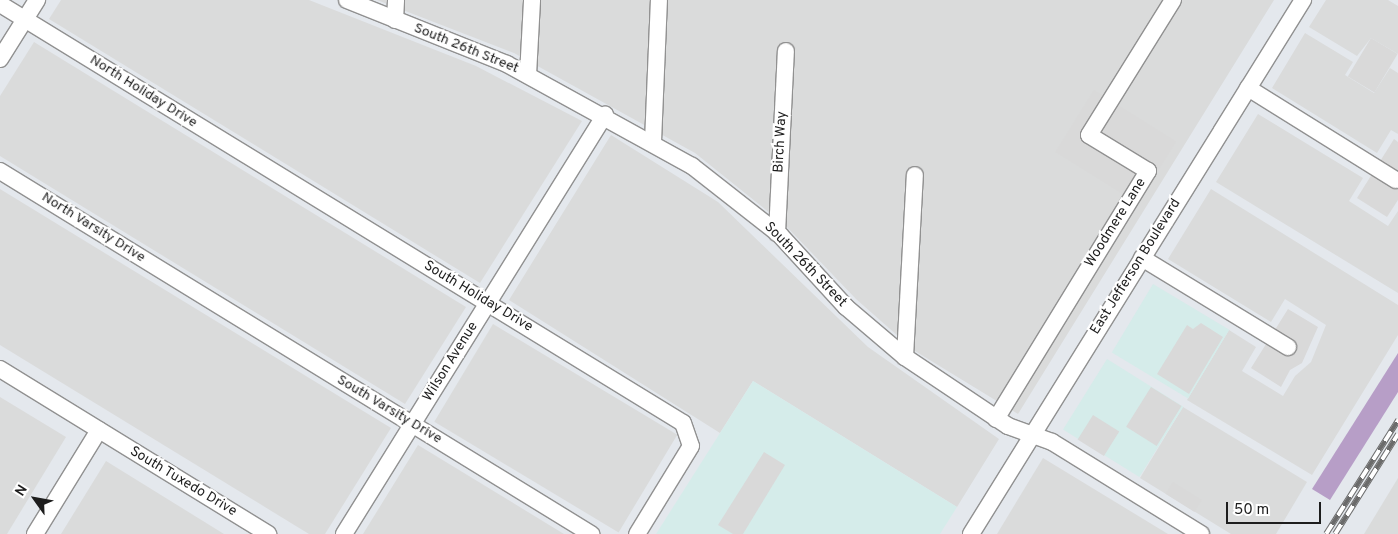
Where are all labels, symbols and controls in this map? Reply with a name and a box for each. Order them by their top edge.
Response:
street label: South 26th Street [411,20,521,78]
street label: North Holiday Drive [86,52,200,132]
street label: Birch Way [771,111,791,173]
street label: Woodmere Lane [1082,175,1150,271]
street label: North Varsity Drive [38,189,148,267]
street label: East Jefferson Boulevard [1087,196,1185,338]
street label: South 26th Street [760,219,850,311]
street label: South Holiday Drive [421,258,535,336]
street label: Wilson Avenue [420,319,482,405]
street label: South Varsity Drive [333,372,445,448]
street label: South Tuxedo Drive [126,443,240,521]
north arrow [10,474,60,524]
text: N [12,482,32,500]
scale bar [1228,492,1323,524]
text: 50 m [1234,501,1269,520]

